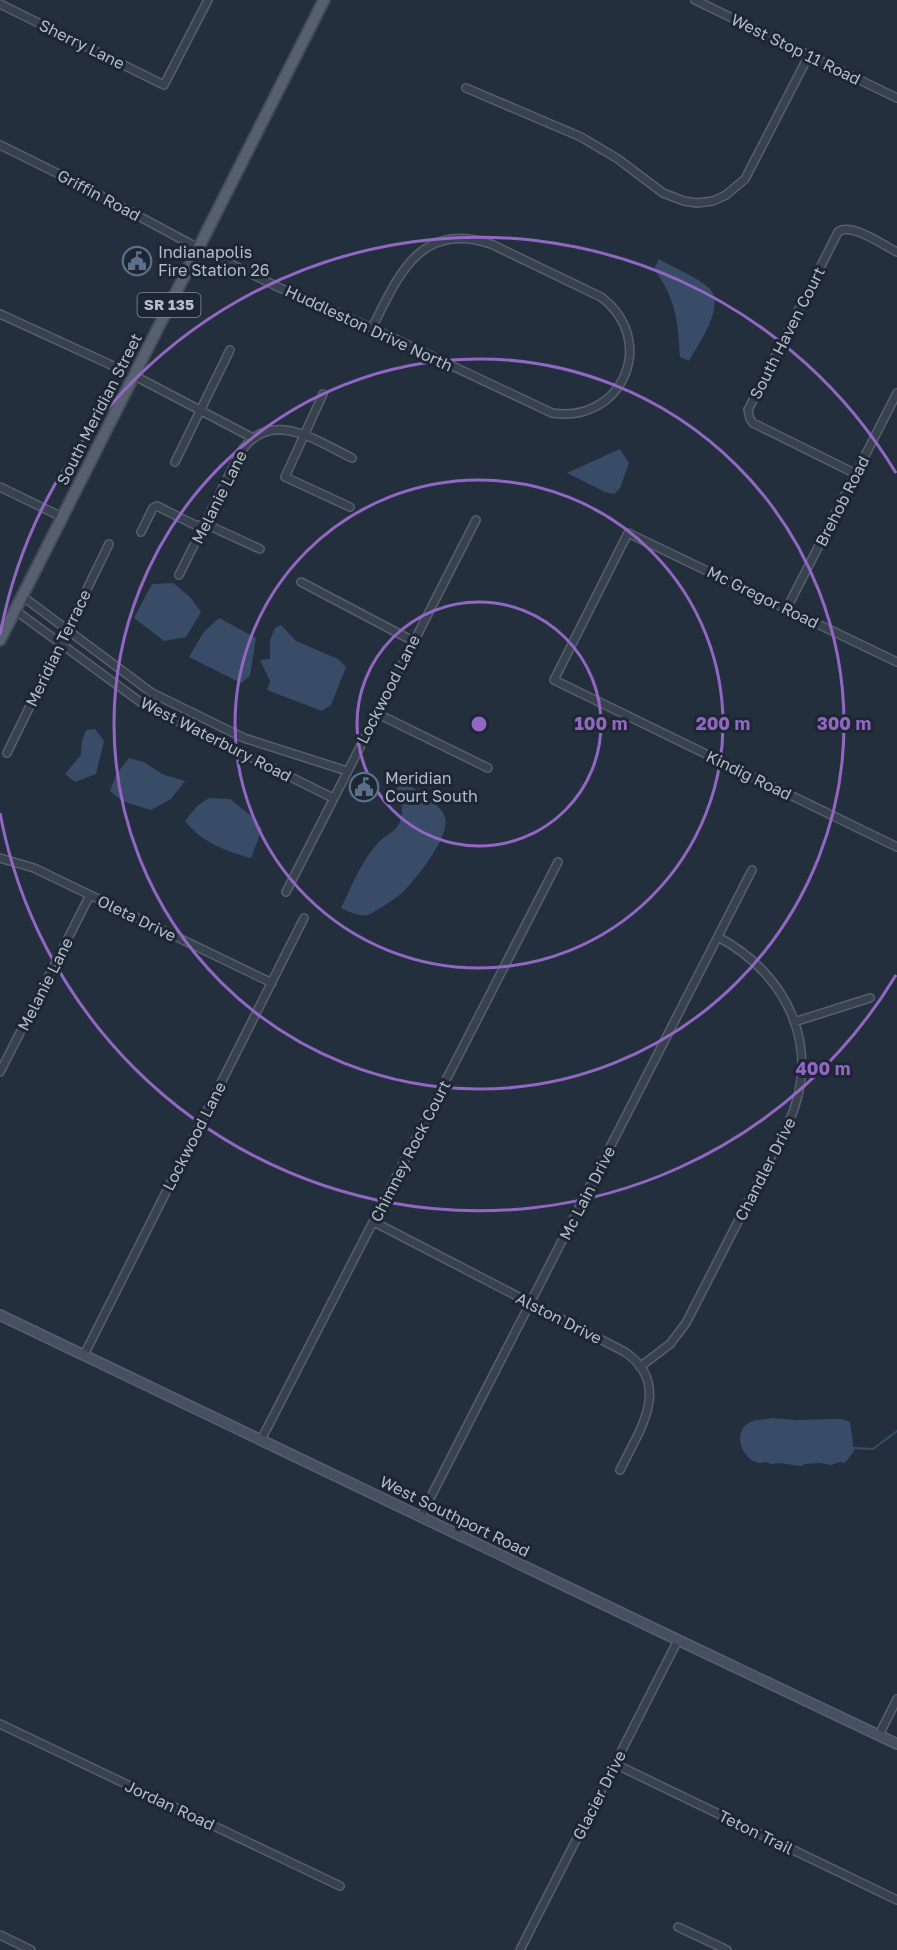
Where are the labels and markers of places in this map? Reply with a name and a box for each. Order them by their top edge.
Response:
place label: Indianapolis Fire Station 26 [158,242,269,280]
public building icon: Indianapolis Fire Station 26 [121,245,153,277]
centre of rings [469,714,489,734]
place label: Meridian Court South [385,768,478,806]
public building icon: Meridian Court South [348,771,380,803]

